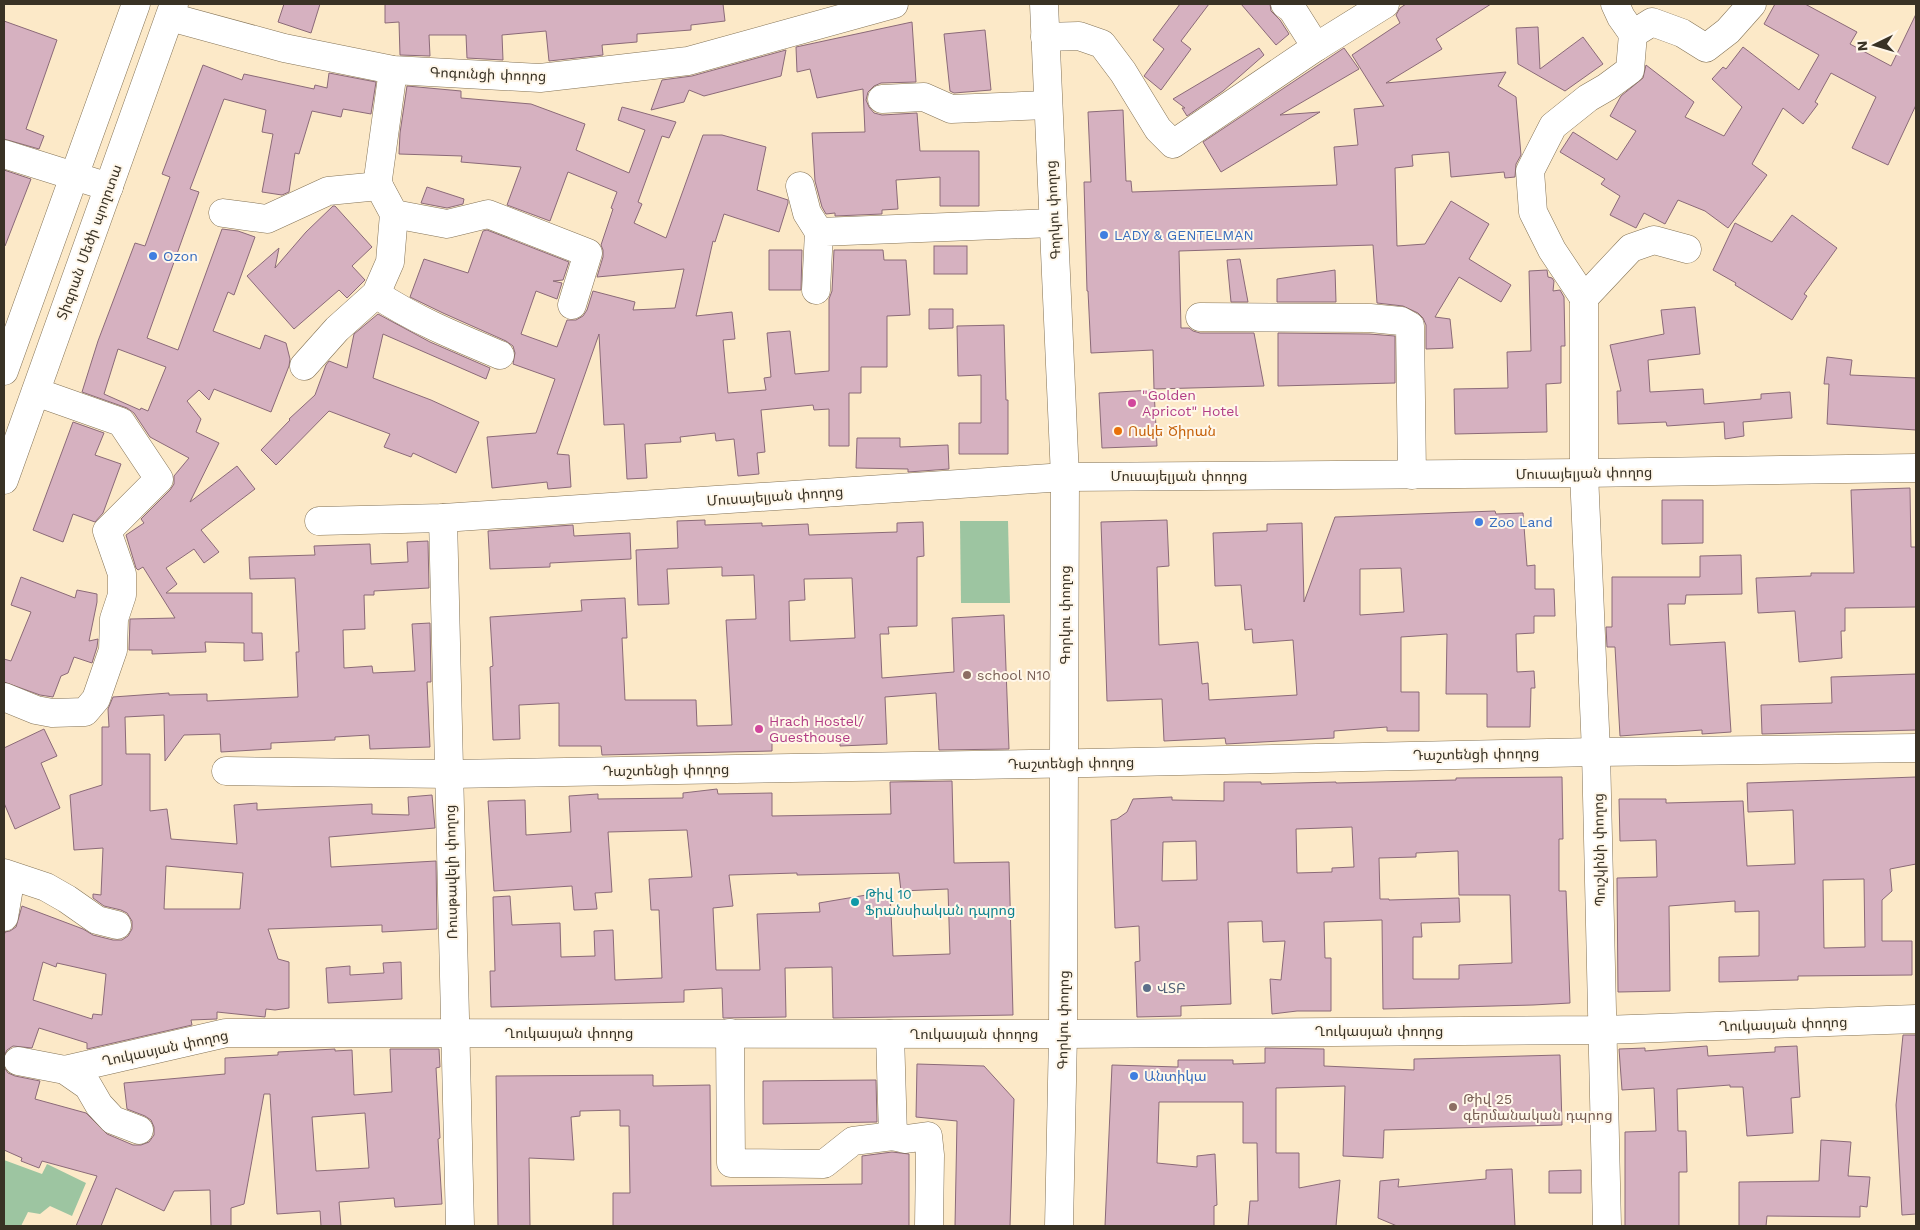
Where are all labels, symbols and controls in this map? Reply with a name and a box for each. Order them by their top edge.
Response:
north arrow [1850,20,1900,70]
text: N [1854,40,1870,52]
street label: Գոգունցի փողոց [429,64,547,84]
street label: Գորկու փողոց [1042,160,1064,260]
street label: Տիգրան Մեծի պողոտա [53,162,125,322]
place label: LADY & GENTELMAN [1114,227,1254,243]
marker: LADY & GENTELMAN [1098,229,1110,241]
place label: Ozon [163,248,198,264]
marker: Ozon [147,250,159,262]
place label: "Golden Apricot" Hotel [1142,387,1239,419]
marker: "Golden Apricot" Hotel [1126,397,1138,409]
place label: Ոսկե Ծիրան [1128,423,1216,439]
marker: Ոսկե Ծիրան [1112,425,1124,437]
street label: Մուսայելյան փողոց [1515,464,1653,482]
street label: Մուսայելյան փողոց [1111,468,1247,484]
street label: Մուսայելյան փողոց [706,483,844,509]
place label: Zoo Land [1489,514,1553,530]
marker: Zoo Land [1473,516,1485,528]
street label: Գորկու փողոց [1057,565,1073,665]
place label: school N10 [977,667,1051,683]
marker: school N10 [961,669,973,681]
place label: Hrach Hostel/ Guesthouse [769,713,864,745]
marker: Hrach Hostel/ Guesthouse [753,723,765,735]
street label: Դաշտենցի փողոց [1412,745,1540,763]
street label: Դաշտենցի փողոց [1007,754,1135,772]
street label: Դաշտենցի փողոց [602,761,730,779]
street label: Պուշկինի փողոց [1590,793,1608,907]
street label: Ռուսթավելի փողոց [442,805,460,939]
place label: Թիվ 10 Ֆրանսիական դպրոց [865,886,1015,918]
marker: Թիվ 10 Ֆրանսիական դպրոց [849,896,861,908]
street label: Գորկու փողոց [1054,970,1072,1070]
place label: ՎՏԲ [1157,980,1186,996]
marker: ՎՏԲ [1141,982,1153,994]
street label: Ղուկասյան փողոց [1718,1014,1848,1034]
street label: Ղուկասյան փողոց [1315,1023,1443,1039]
street label: Ղուկասյան փողոց [505,1025,633,1041]
street label: Ղուկասյան փողոց [910,1026,1038,1042]
street label: Ղուկասյան փողոց [100,1027,230,1069]
place label: Անտիկա [1144,1068,1207,1084]
marker: Անտիկա [1128,1070,1140,1082]
place label: Թիվ 25 գերմանական դպրոց [1463,1091,1613,1123]
marker: Թիվ 25 գերմանական դպրոց [1447,1101,1459,1113]

